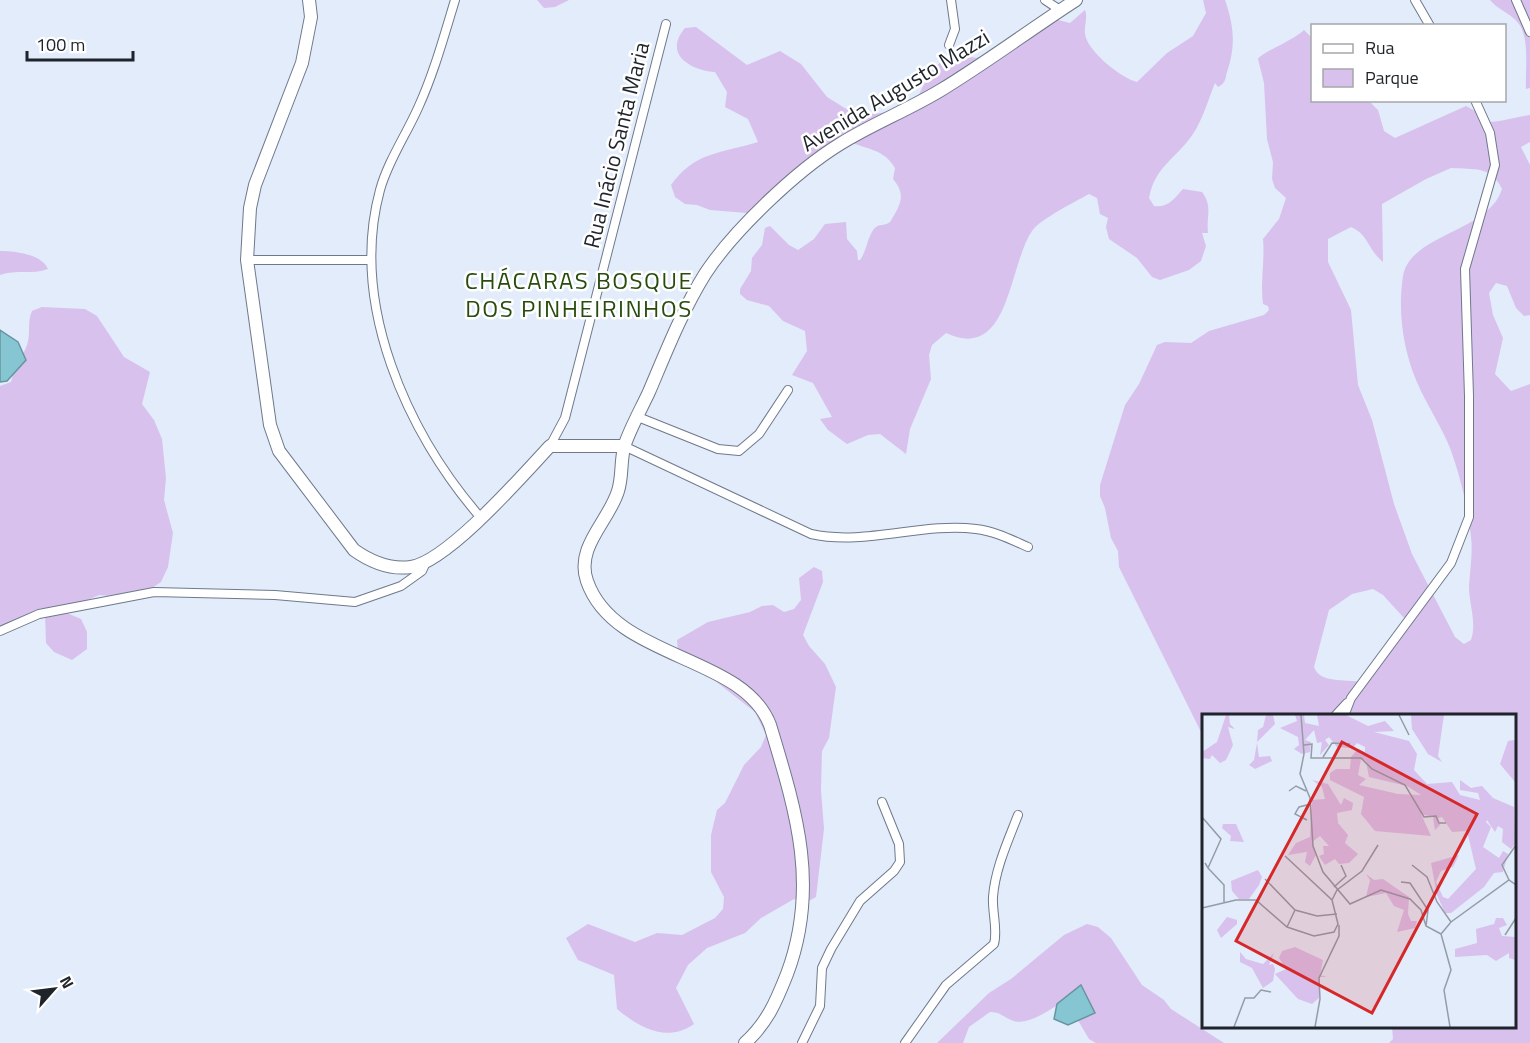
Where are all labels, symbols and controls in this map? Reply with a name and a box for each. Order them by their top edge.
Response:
street label: Avenida Augusto Mazzi [794,20,996,160]
scale bar [27,24,134,62]
legend [1311,24,1506,102]
text: 100 m [36,31,85,58]
text: Rua [1365,34,1395,61]
street label: Rua Inácio Santa Maria [574,38,658,252]
text: Parque [1365,64,1419,91]
district label: CHÁCARAS BOSQUE DOS PINHEIRINHOS [465,262,693,326]
inset map [1202,714,1515,1028]
north arrow [24,959,84,1019]
text: N [54,971,80,992]

